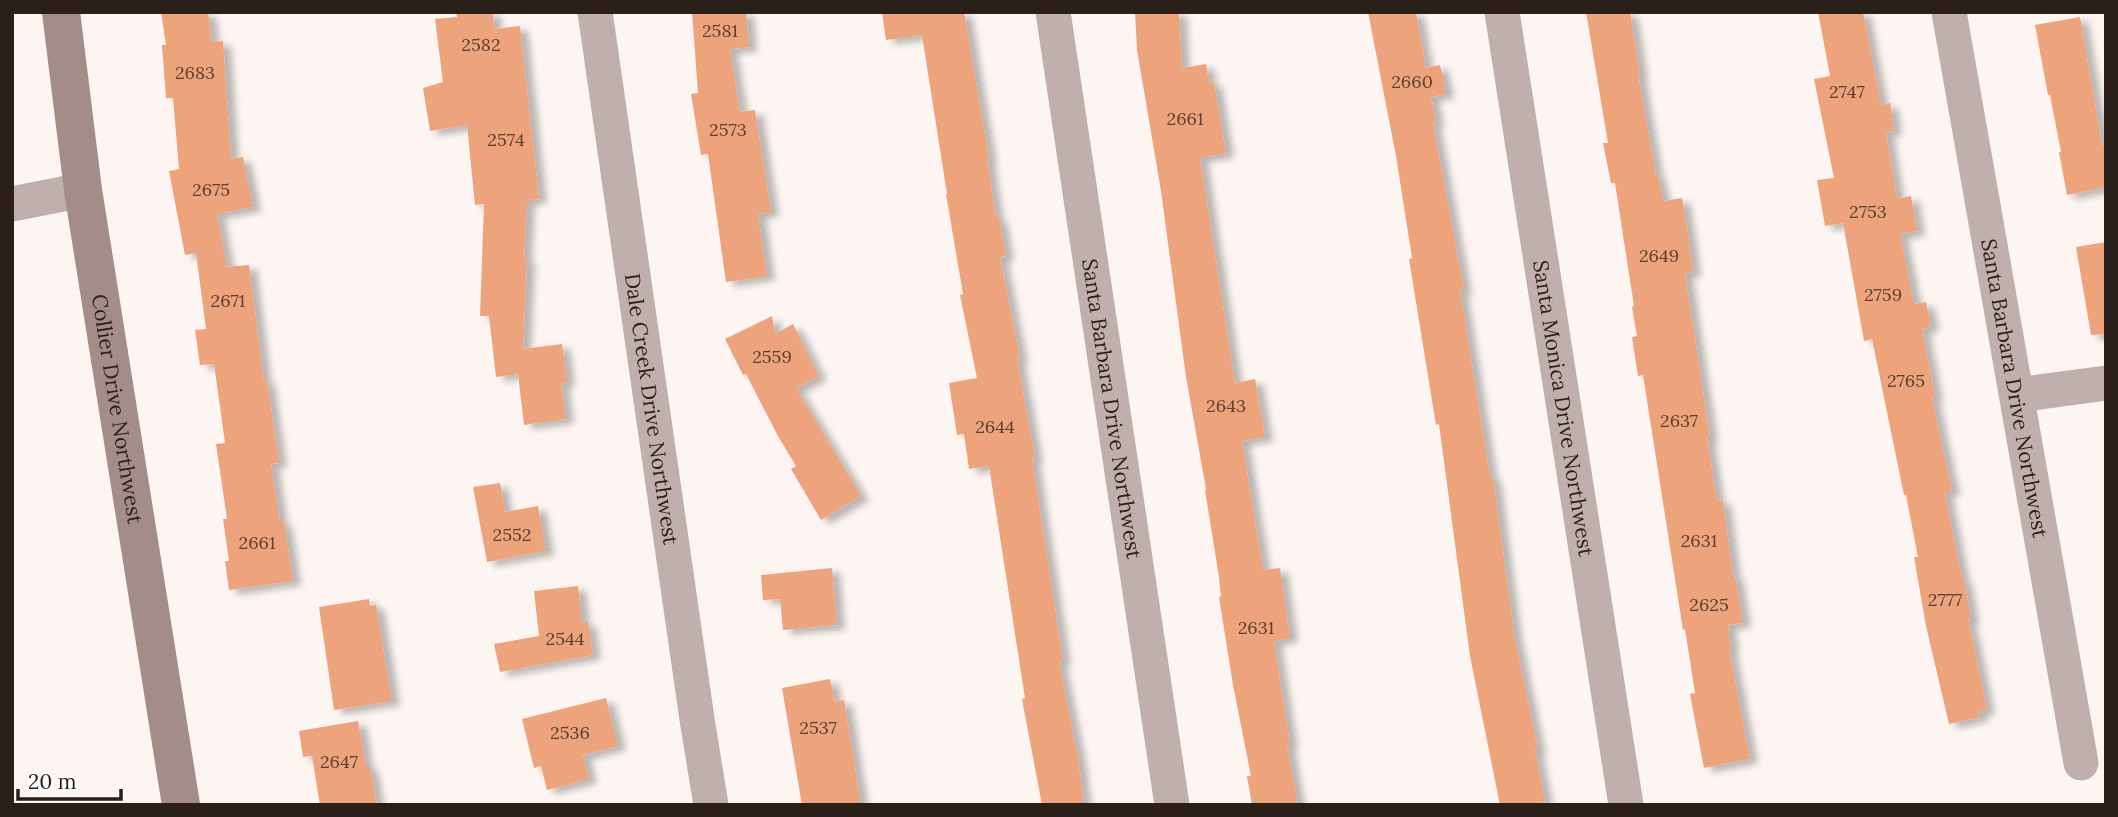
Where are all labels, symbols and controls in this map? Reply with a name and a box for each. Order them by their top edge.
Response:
house number: 2581 [702,19,738,42]
house number: 2582 [461,33,501,56]
house number: 2683 [175,61,215,84]
house number: 2660 [1391,70,1433,93]
house number: 2747 [1829,80,1865,103]
house number: 2661 [1166,107,1204,130]
house number: 2573 [709,118,747,141]
house number: 2574 [487,128,525,151]
house number: 2675 [192,178,230,201]
house number: 2753 [1849,200,1887,223]
street label: Santa Barbara Drive Northwest [1976,237,2055,541]
house number: 2649 [1639,244,1679,267]
street label: Santa Barbara Drive Northwest [1077,257,1148,561]
street label: Santa Monica Drive Northwest [1527,258,1601,559]
street label: Dale Creek Drive Northwest [619,271,685,547]
house number: 2759 [1864,283,1902,306]
house number: 2671 [211,289,245,312]
street label: Collier Drive Northwest [86,292,150,527]
house number: 2559 [752,345,792,368]
house number: 2765 [1887,369,1925,392]
house number: 2643 [1206,394,1246,417]
house number: 2637 [1660,409,1698,432]
house number: 2644 [975,415,1015,438]
house number: 2552 [493,523,531,546]
house number: 2631 [1681,529,1717,552]
house number: 2661 [238,531,276,554]
house number: 2777 [1928,588,1962,611]
house number: 2625 [1689,593,1729,616]
house number: 2631 [1238,616,1274,639]
house number: 2544 [546,627,585,650]
house number: 2537 [799,716,837,739]
house number: 2536 [550,721,590,744]
house number: 2647 [320,750,358,773]
scale bar [18,758,121,802]
text: 20 m [28,768,77,795]

